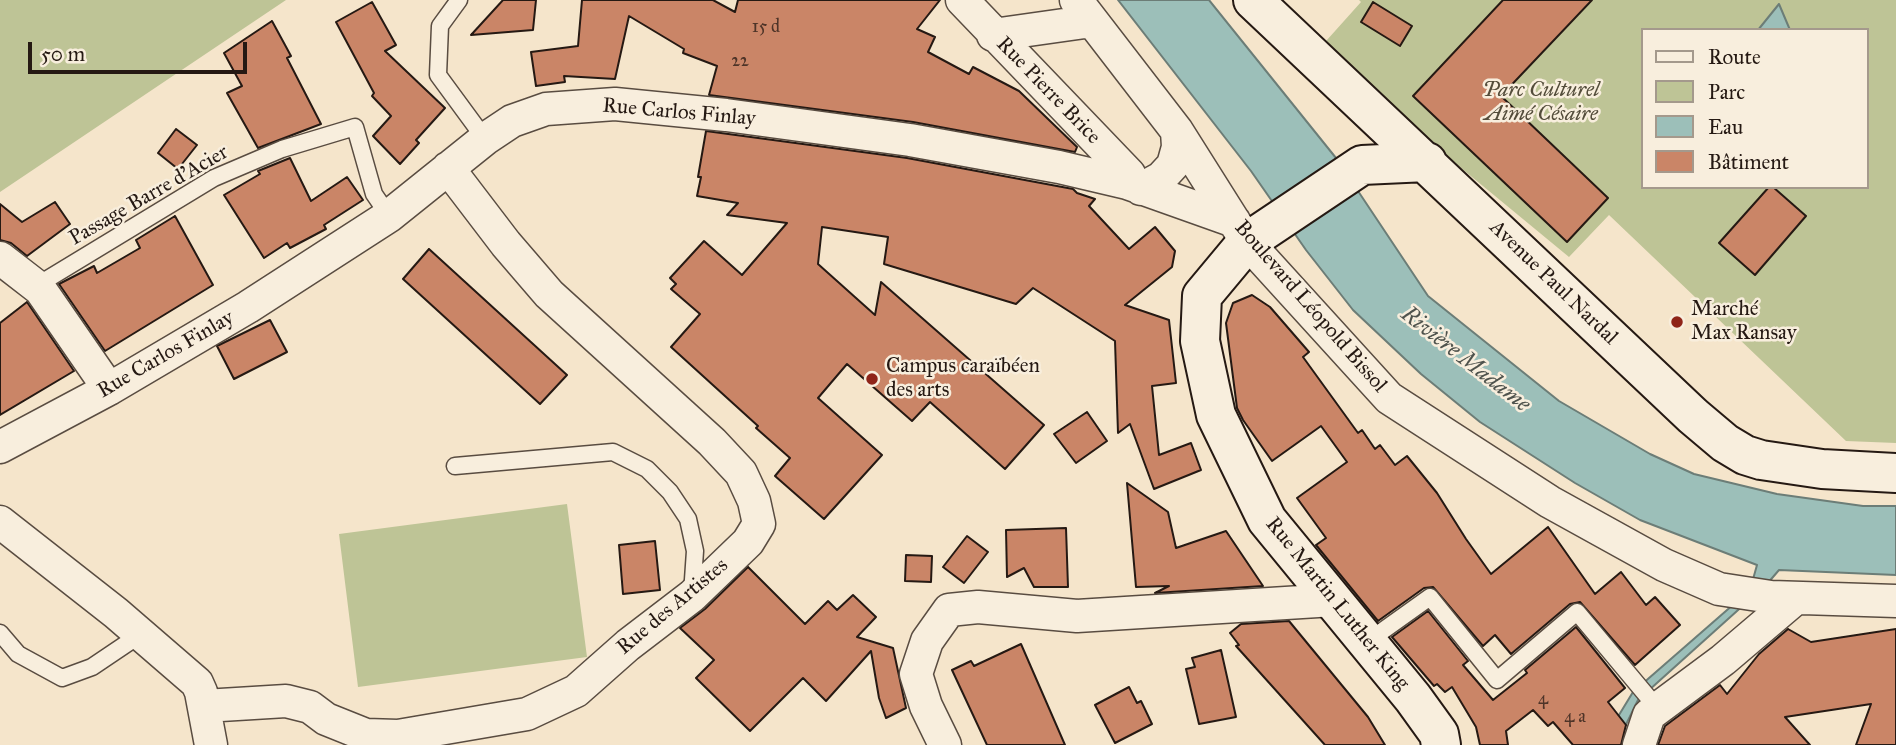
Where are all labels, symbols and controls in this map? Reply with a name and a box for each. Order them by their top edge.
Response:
house number: 15 d [752,17,780,39]
scale bar [32,28,250,72]
legend [1640,28,1868,189]
street label: Rue Pierre Brice [991,32,1105,150]
text: 50 m [41,41,85,67]
text: Route [1708,44,1761,70]
house number: 22 [731,51,749,73]
park label: Parc Culturel Aimé Césaire [1483,78,1599,128]
text: Parc [1708,79,1745,105]
street label: Rue Carlos Finlay [601,94,757,132]
text: Eau [1708,114,1743,140]
street label: Passage Barre d'Acier [65,140,233,252]
text: Bâtiment [1708,149,1789,175]
street label: Avenue Paul Nardal [1484,215,1622,351]
street label: Boulevard Léopold Bissol [1228,216,1392,398]
place label: Marché Max Ransay [1691,297,1796,347]
water label: Rivière Madame [1395,301,1535,419]
street label: Rue Carlos Finlay [93,306,239,404]
marker: Marché Max Ransay [1669,314,1685,330]
place label: Campus caraïbéen des arts [886,354,1040,404]
marker: Campus caraïbéen des arts [864,371,880,387]
street label: Rue Martin Luther King [1259,512,1415,696]
street label: Rue des Artistes [612,553,734,661]
house number: 4 [1538,689,1548,711]
house number: 4 a [1564,707,1586,729]

